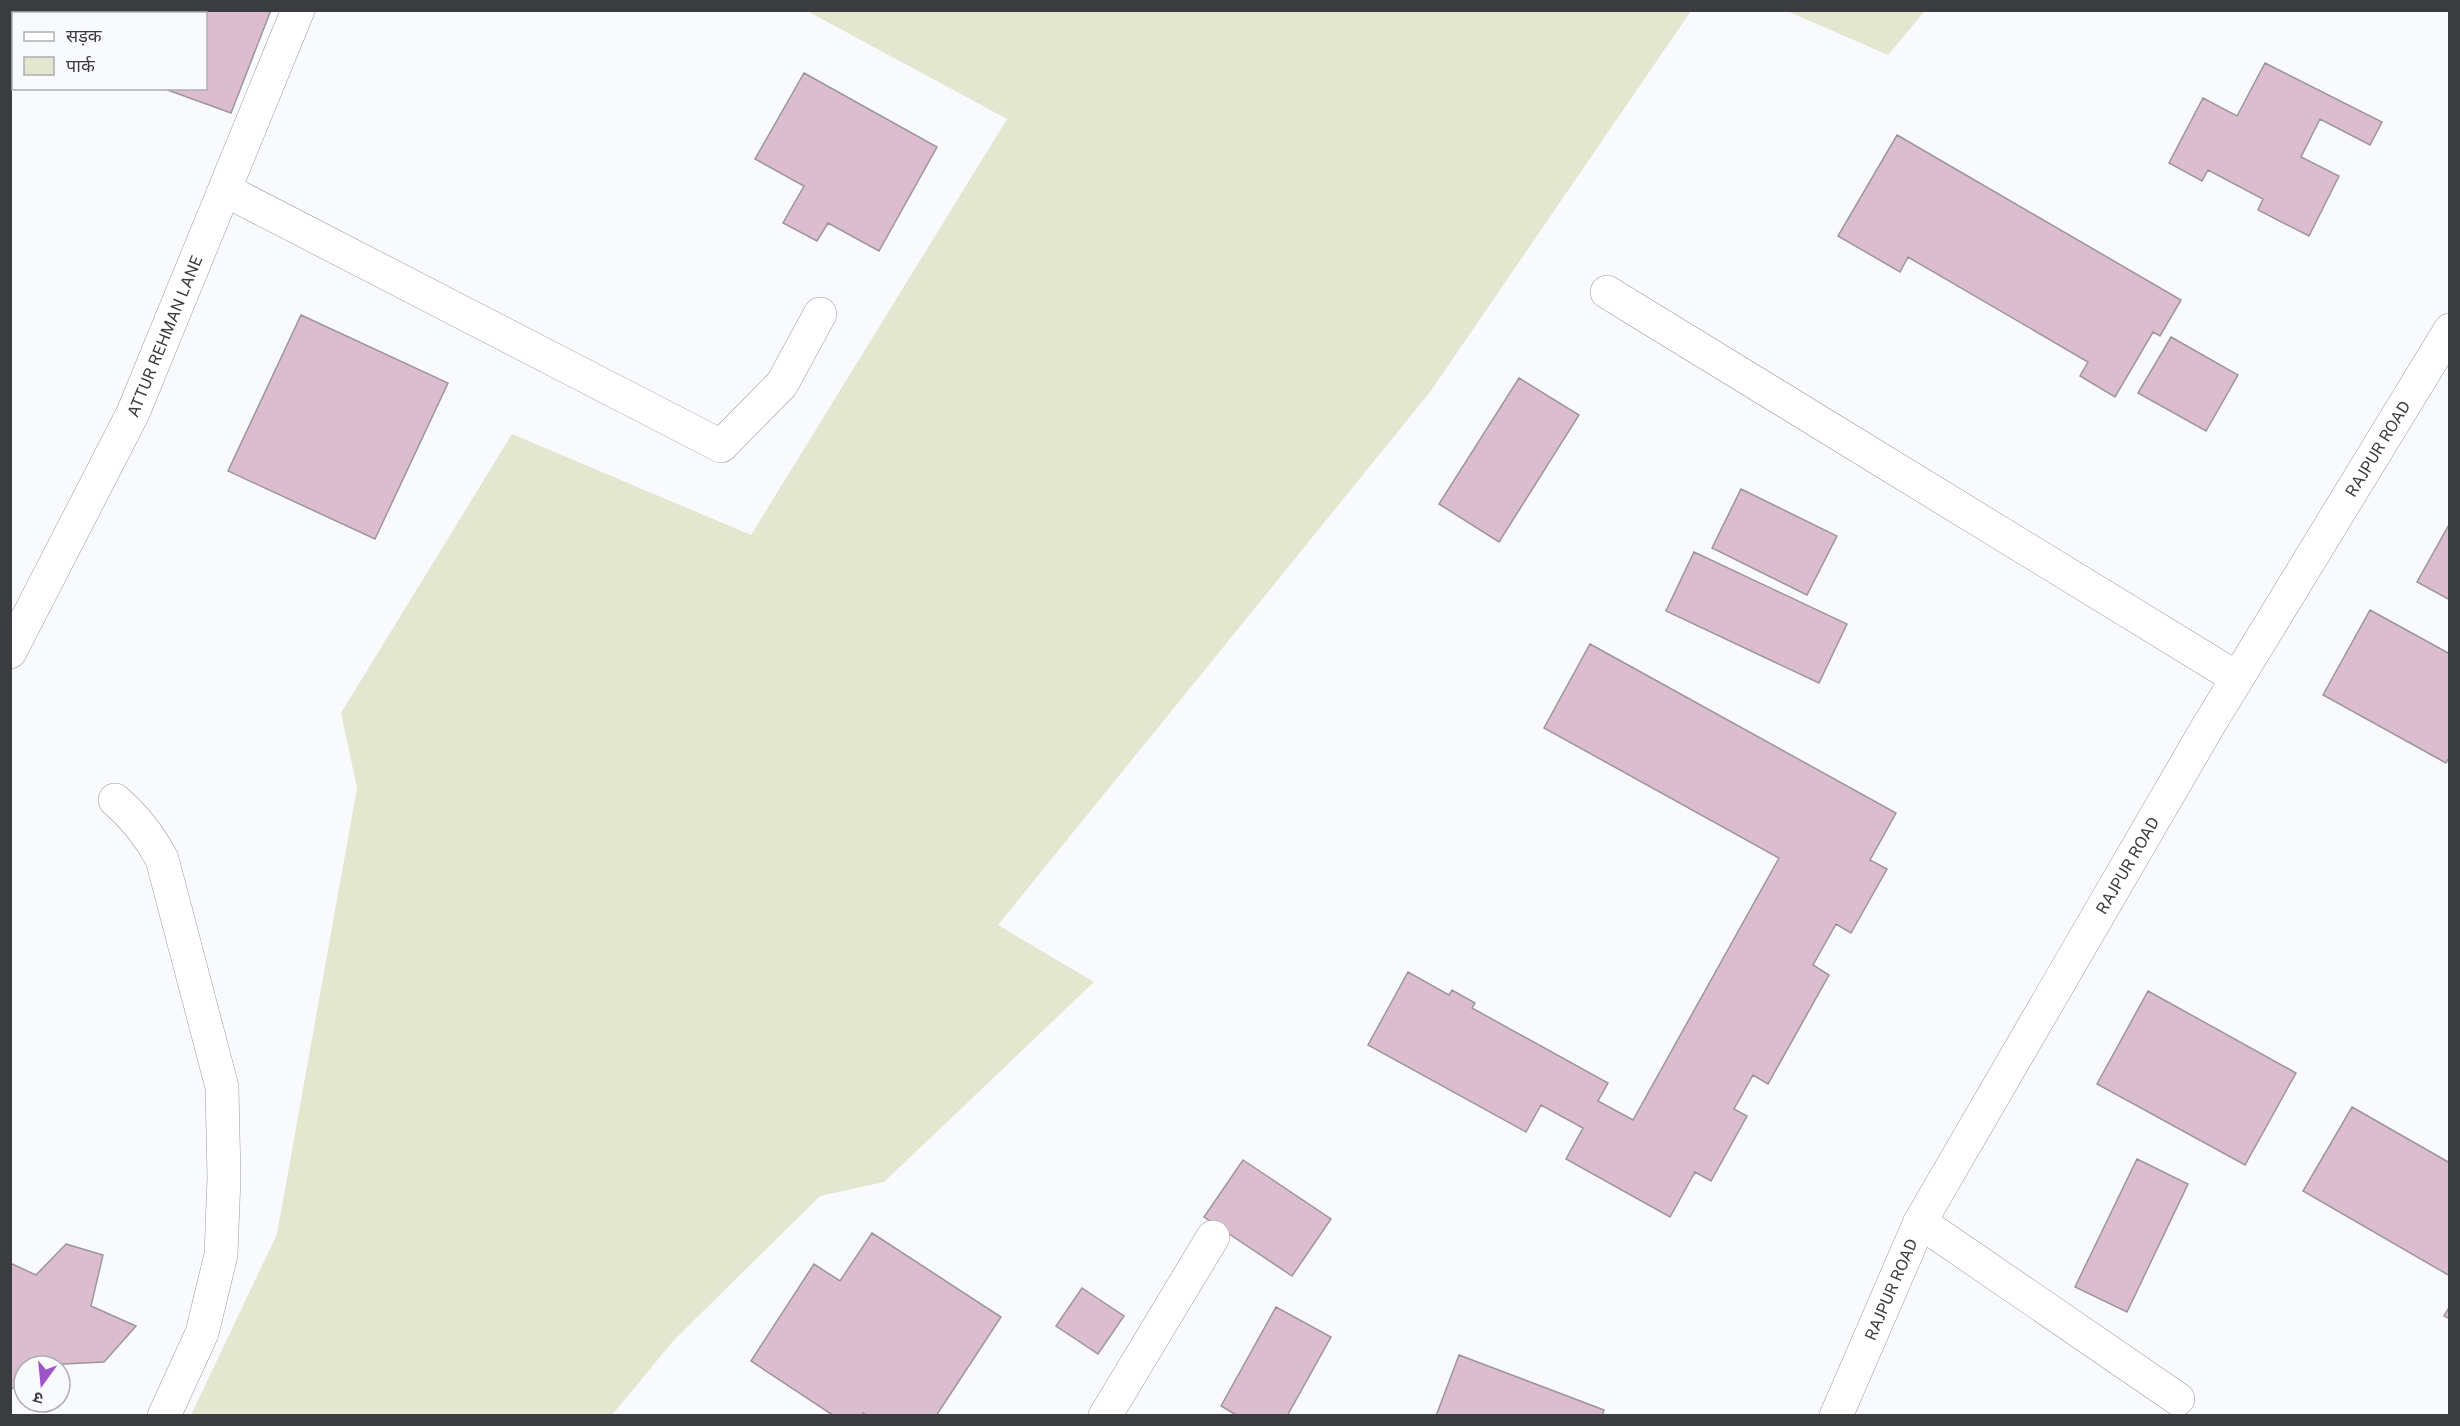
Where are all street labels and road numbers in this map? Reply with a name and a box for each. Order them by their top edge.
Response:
street label: ATTUR REHMAN LANE [123,253,207,420]
street label: RAJPUR ROAD [2341,397,2415,500]
street label: RAJPUR ROAD [2092,814,2163,917]
street label: RAJPUR ROAD [1861,1236,1922,1343]

